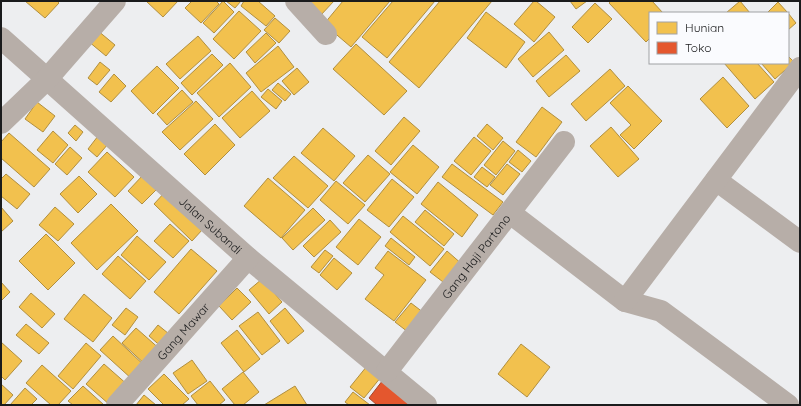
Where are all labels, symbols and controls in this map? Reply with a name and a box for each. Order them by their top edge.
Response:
legend [649,12,789,64]
text: Hunian [685,20,724,35]
text: Toko [685,40,711,55]
street label: Jalan Subandi [176,193,245,257]
street label: Gang Haji Partono [438,211,513,302]
street label: Gang Mawar [153,299,213,363]

